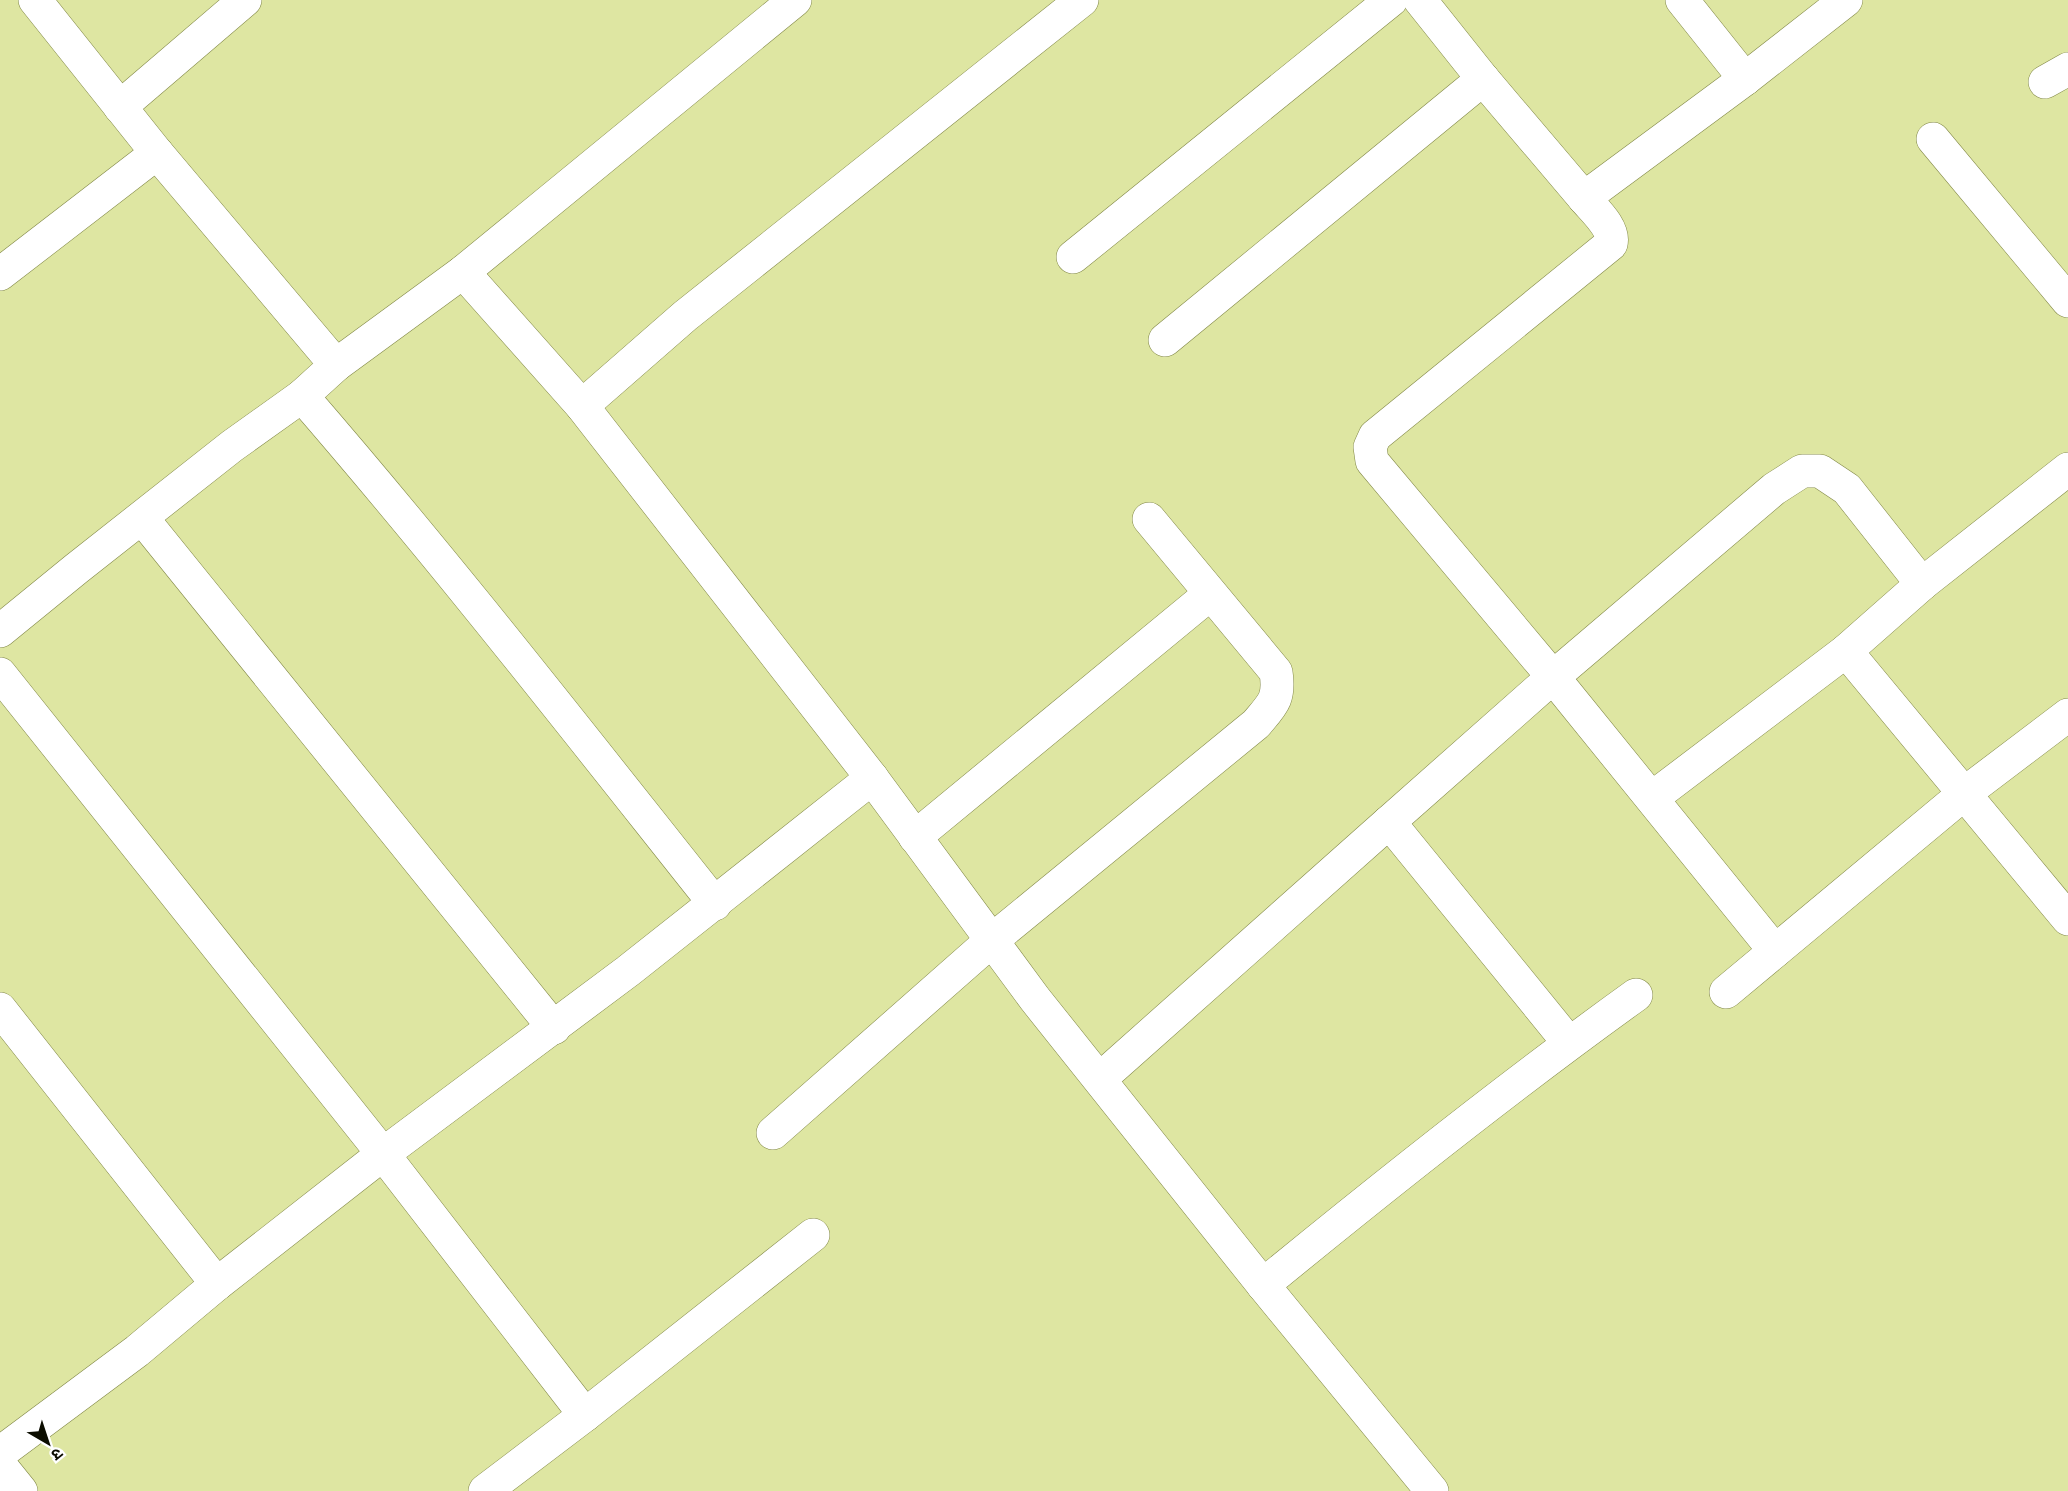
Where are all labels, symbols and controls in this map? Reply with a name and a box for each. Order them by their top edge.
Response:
north arrow [18,1413,78,1473]
text: उ [46,1443,67,1465]

